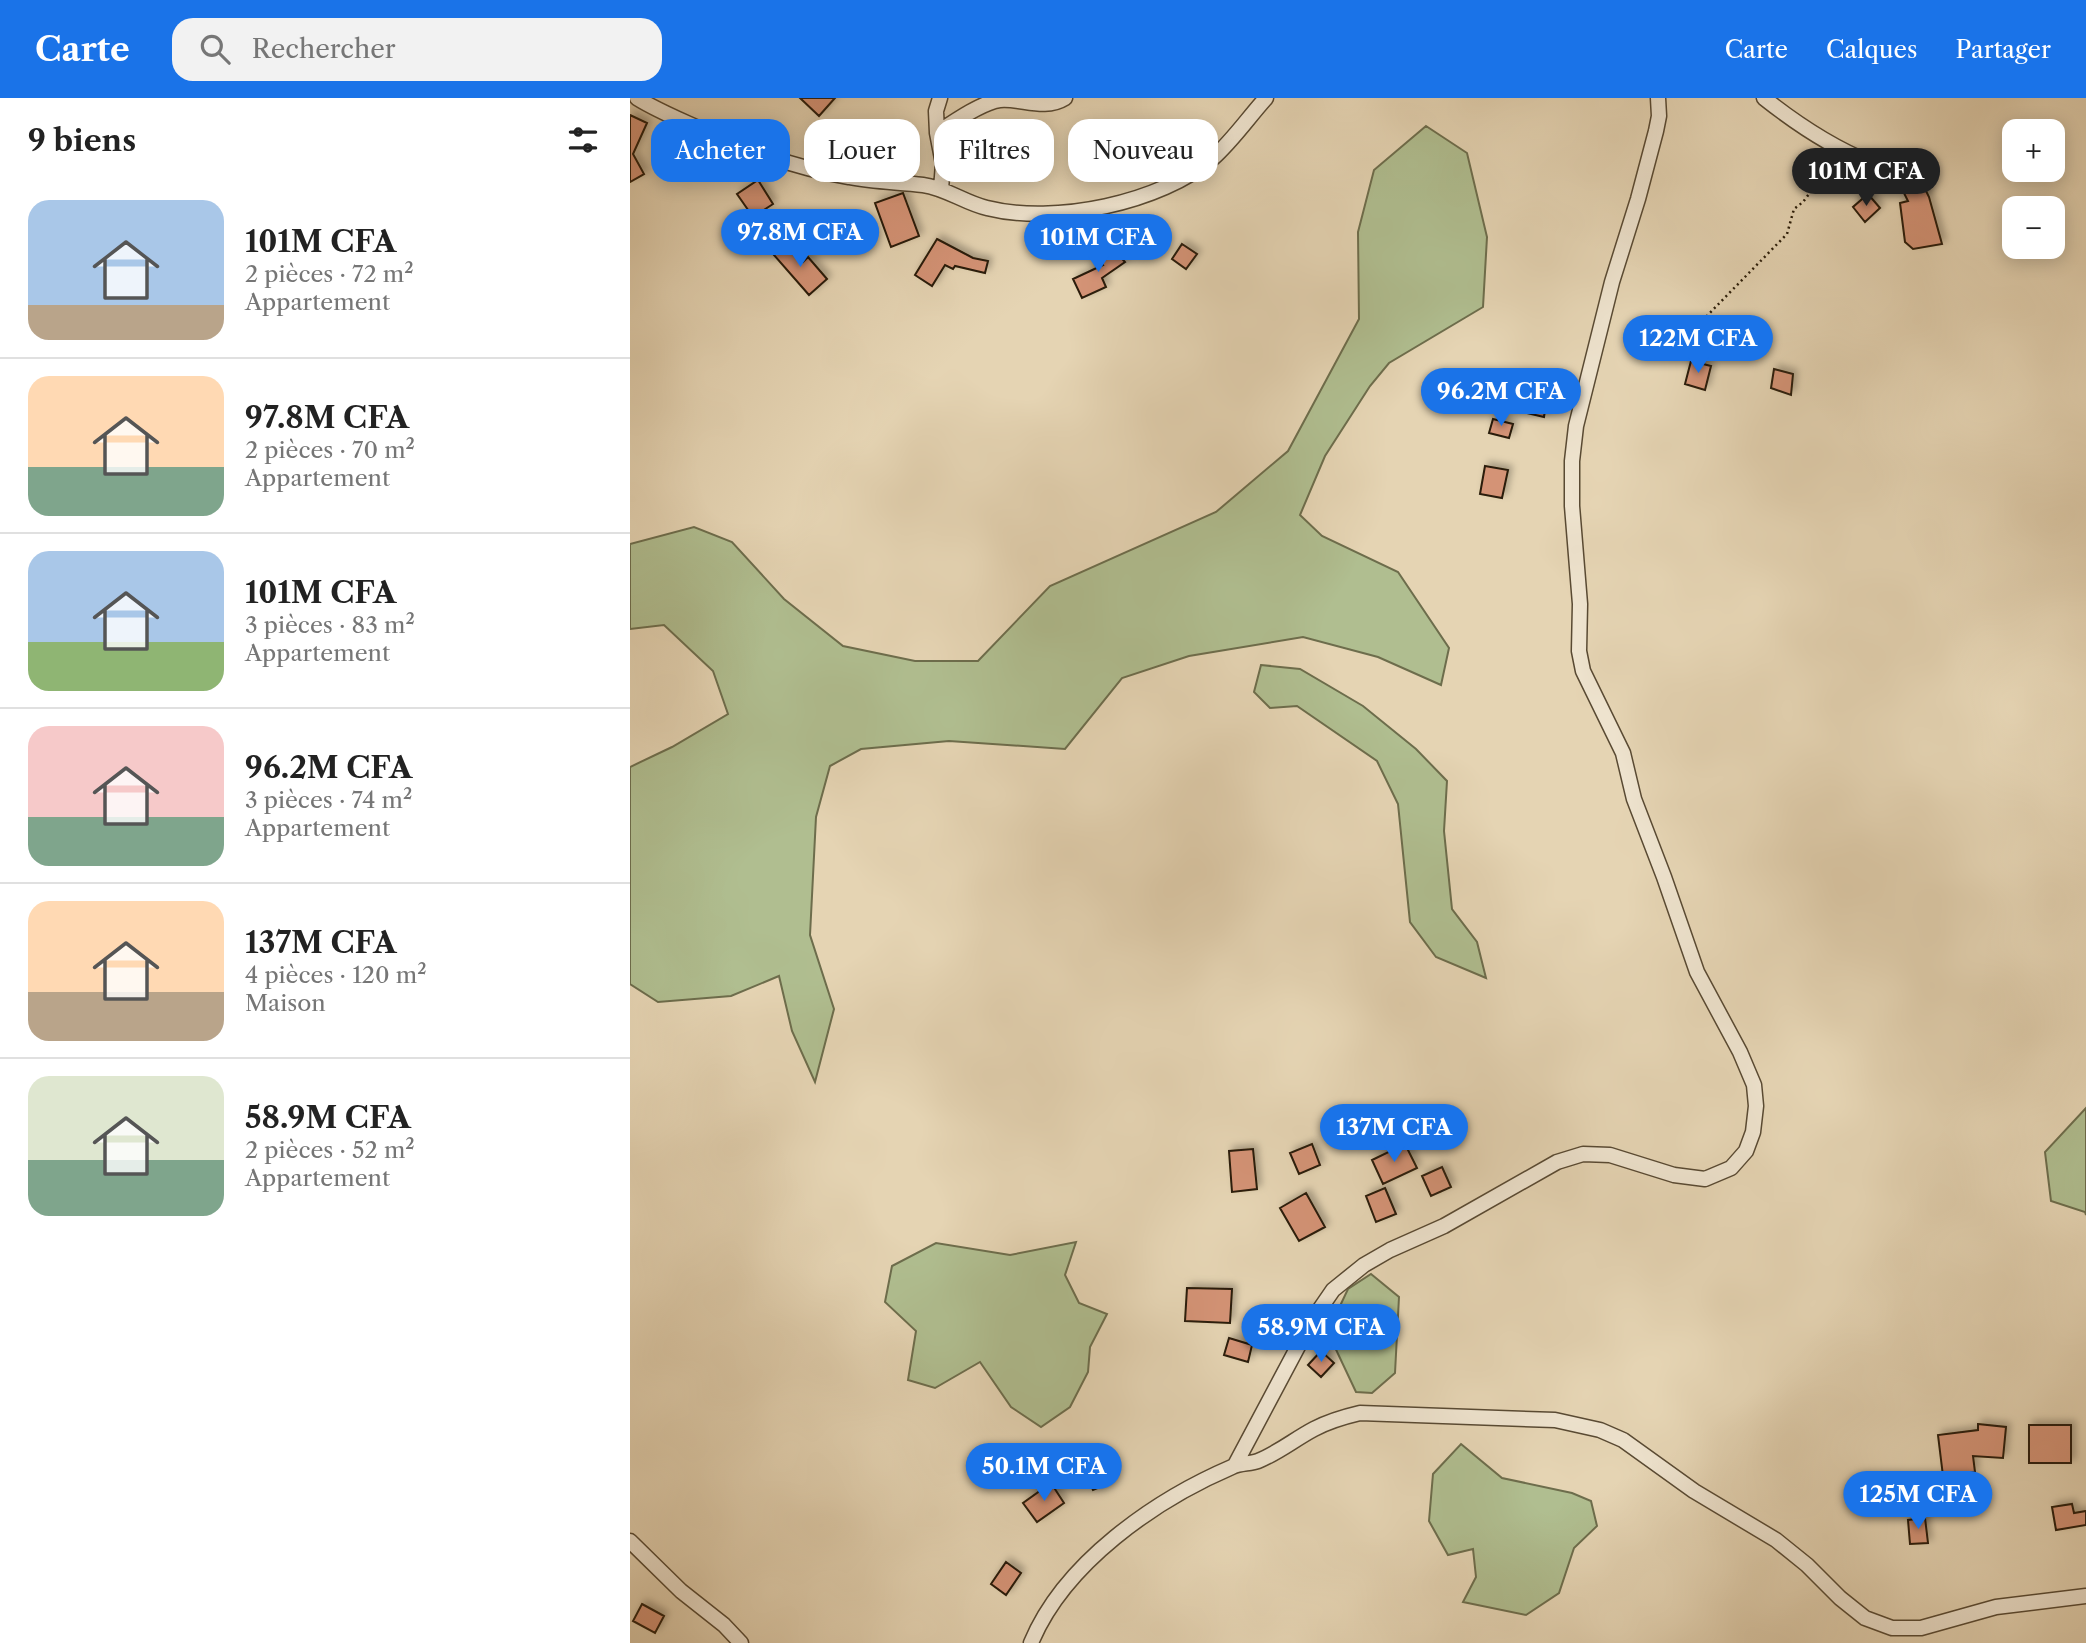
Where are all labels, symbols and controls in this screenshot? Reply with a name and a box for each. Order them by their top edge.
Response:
search box [172,18,662,81]
text: Carte [35,29,130,70]
icon: search [196,30,234,68]
text: Rechercher [252,33,396,65]
text: Carte [1725,35,1788,64]
text: Calques [1826,35,1917,64]
text: Partager [1955,35,2051,64]
chip: Acheter [651,119,790,182]
chip: Louer [804,119,920,182]
chip: Filtres [934,119,1054,182]
chip: Nouveau [1068,119,1218,182]
map controls [2002,119,2065,259]
button: + [2002,119,2065,182]
icon: filters [564,121,602,159]
text: 9 biens [28,122,136,159]
pin: 101M CFA [1794,148,1938,208]
text: 101M CFA [1808,157,1924,185]
button: − [2002,196,2065,259]
pin: 97.8M CFA [720,209,880,269]
pin: 101M CFA [1026,214,1170,274]
text: 97.8M CFA [737,218,863,246]
text: 101M CFA [245,223,396,260]
text: 101M CFA [1040,223,1156,251]
icon: home [84,228,168,312]
text: 2 pièces · 72 m² [245,260,414,288]
text: Appartement [245,288,390,316]
pin: 122M CFA [1626,316,1770,375]
text: 122M CFA [1639,324,1757,352]
pin: 96.2M CFA [1421,368,1581,428]
text: 96.2M CFA [1437,377,1565,405]
text: 97.8M CFA [245,399,409,436]
icon: home [84,404,168,488]
text: 2 pièces · 70 m² [245,436,415,464]
text: Appartement [245,464,390,492]
text: 101M CFA [245,574,396,611]
icon: home [84,579,168,663]
text: 3 pièces · 83 m² [245,611,415,639]
text: Appartement [245,639,390,667]
text: 96.2M CFA [245,749,412,786]
icon: home [84,754,168,838]
text: 3 pièces · 74 m² [245,786,412,814]
text: Appartement [245,814,390,842]
text: 137M CFA [245,924,396,961]
icon: home [84,929,168,1013]
text: 4 pièces · 120 m² [245,961,427,989]
text: Maison [245,989,326,1017]
text: 58.9M CFA [245,1099,411,1136]
icon: home [84,1104,168,1188]
pin: 137M CFA [1322,1104,1466,1164]
text: 137M CFA [1336,1113,1452,1141]
text: 2 pièces · 52 m² [245,1136,415,1164]
text: Appartement [245,1164,390,1192]
pin: 58.9M CFA [1241,1304,1401,1364]
text: 58.9M CFA [1257,1313,1385,1341]
pin: 50.1M CFA [964,1444,1124,1503]
text: 50.1M CFA [982,1452,1106,1480]
pin: 125M CFA [1846,1472,1990,1531]
text: 125M CFA [1859,1480,1977,1508]

